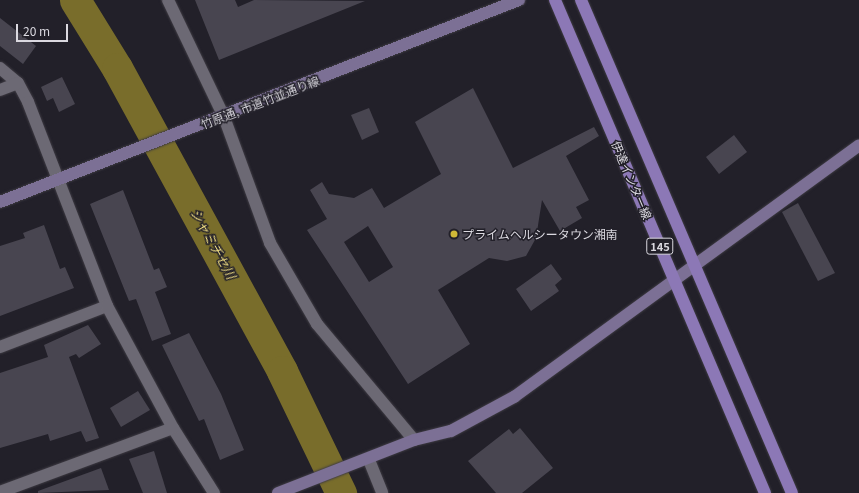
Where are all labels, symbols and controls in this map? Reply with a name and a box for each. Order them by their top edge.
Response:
scale bar [18,16,70,42]
text: 20 m [23,22,50,39]
street label: 竹原通, 市道竹並通り線 [199,73,321,131]
street label: 伊達インター線 [609,139,655,221]
water label: シャミチセ川 [187,206,239,282]
place label: プライムヘルシータウン湘南 [462,227,618,241]
marker: プライムヘルシータウン湘南 [449,229,459,239]
road number: 145 [646,237,674,255]

